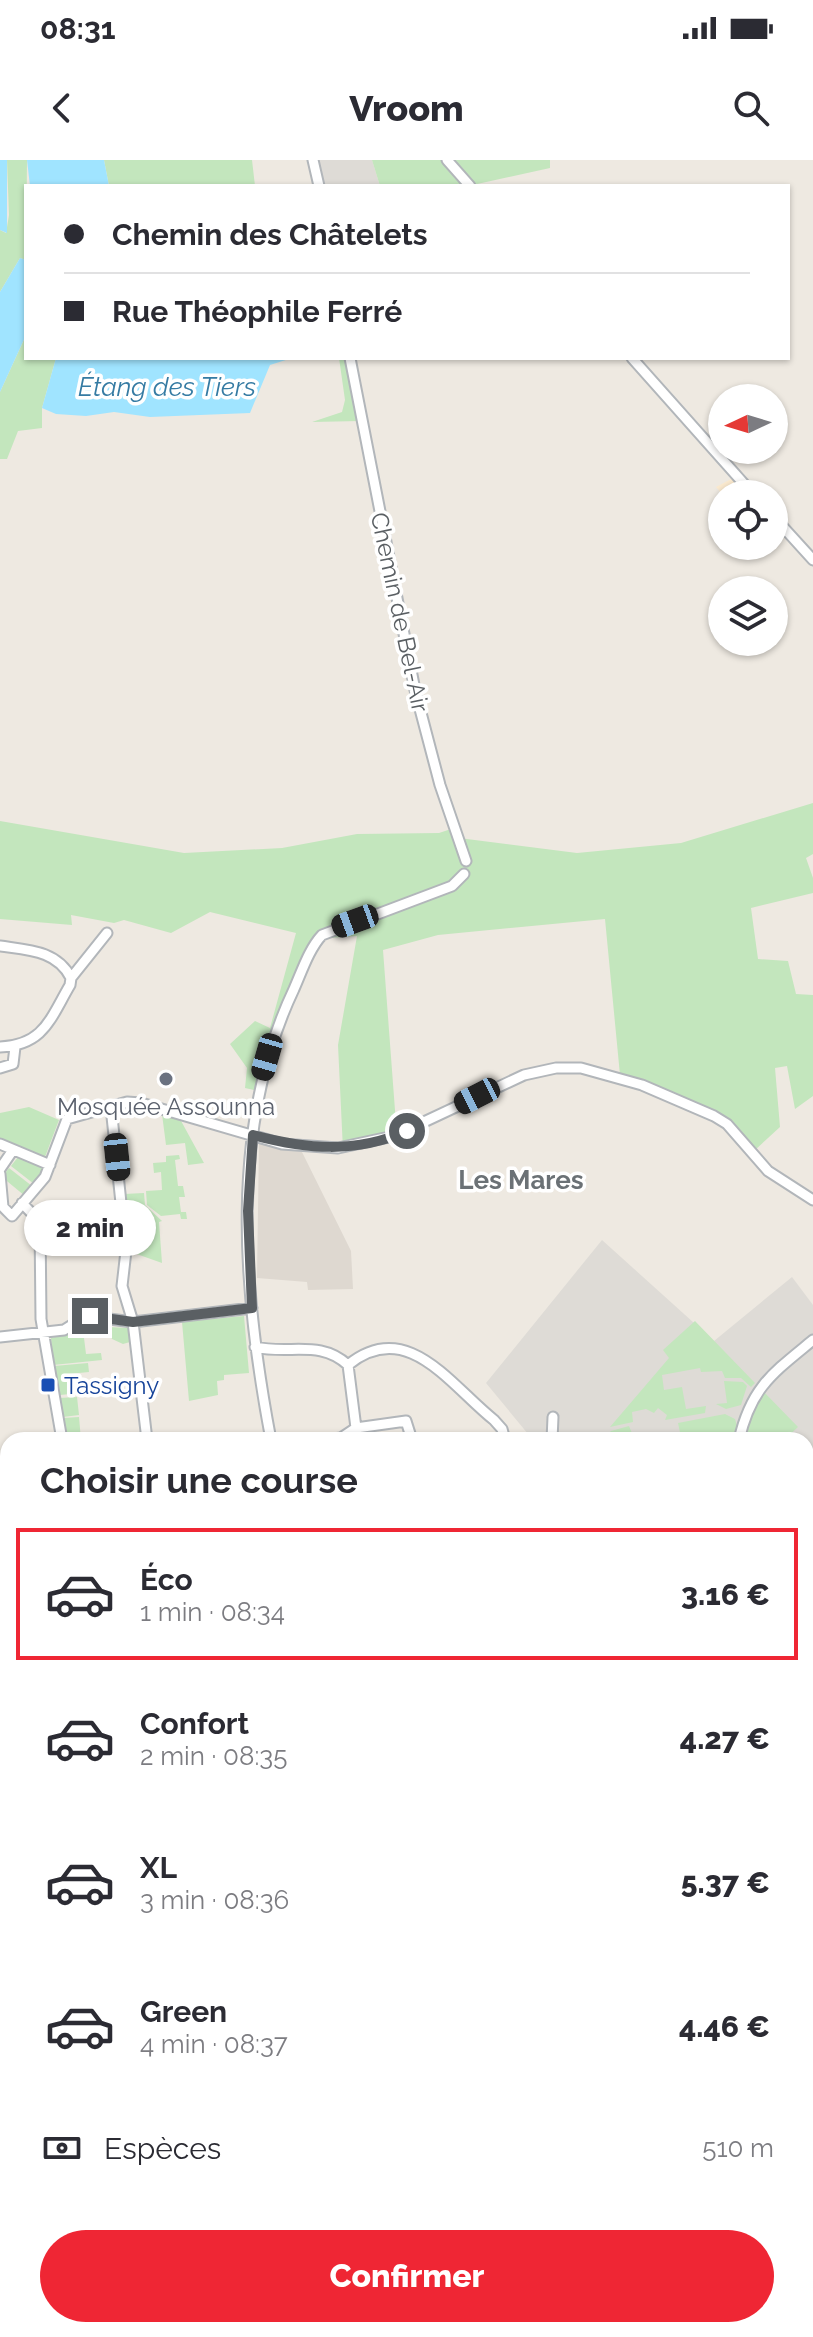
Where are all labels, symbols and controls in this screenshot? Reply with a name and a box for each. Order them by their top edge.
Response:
text: 08:31 [40,11,116,46]
icon: back [40,86,84,130]
icon: search [729,86,773,130]
text: Vroom [349,87,464,129]
text: Chemin des Châtelets [112,217,428,252]
text: Rue Théophile Ferré [112,294,402,329]
water label: Étang des Tiers [78,371,256,402]
north arrow [708,384,788,464]
map controls [708,384,788,656]
button: locate [708,480,788,560]
street label: Chemin de Bel-Air [365,510,435,715]
button: layers [708,576,788,656]
car [328,902,382,940]
car [249,1031,285,1083]
marker: Mosquée Assounna [157,1070,175,1088]
car [450,1074,504,1118]
place label: Mosquée Assounna [57,1092,275,1121]
route start [389,1113,425,1149]
car [103,1132,131,1182]
district label: Les Mares [458,1165,584,1195]
callout: 2 min [24,1200,156,1256]
text: 2 min [56,1213,124,1243]
route end [72,1298,108,1334]
place label: Tassigny [64,1371,159,1400]
marker: Tassigny [39,1376,57,1394]
text: Choisir une course [40,1459,358,1501]
icon: car [44,1558,116,1630]
text: Éco [140,1562,193,1597]
text: 3.16 € [681,1577,770,1612]
text: 1 min · 08:34 [140,1597,285,1627]
icon: car [44,1702,116,1774]
text: Confort [140,1706,249,1741]
text: 4.27 € [680,1721,770,1756]
text: 2 min · 08:35 [140,1741,287,1771]
icon: car [44,1846,116,1918]
text: XL [140,1850,177,1885]
text: 5.37 € [681,1865,770,1900]
text: 3 min · 08:36 [140,1885,289,1915]
icon: car [44,1990,116,2062]
text: Green [140,1994,227,2029]
text: 4.46 € [679,2009,770,2044]
text: 4 min · 08:37 [140,2029,288,2059]
icon: cash [40,2126,84,2170]
text: Espèces [104,2131,221,2166]
text: 510 m [702,2133,774,2163]
button: Confirmer [40,2230,774,2322]

